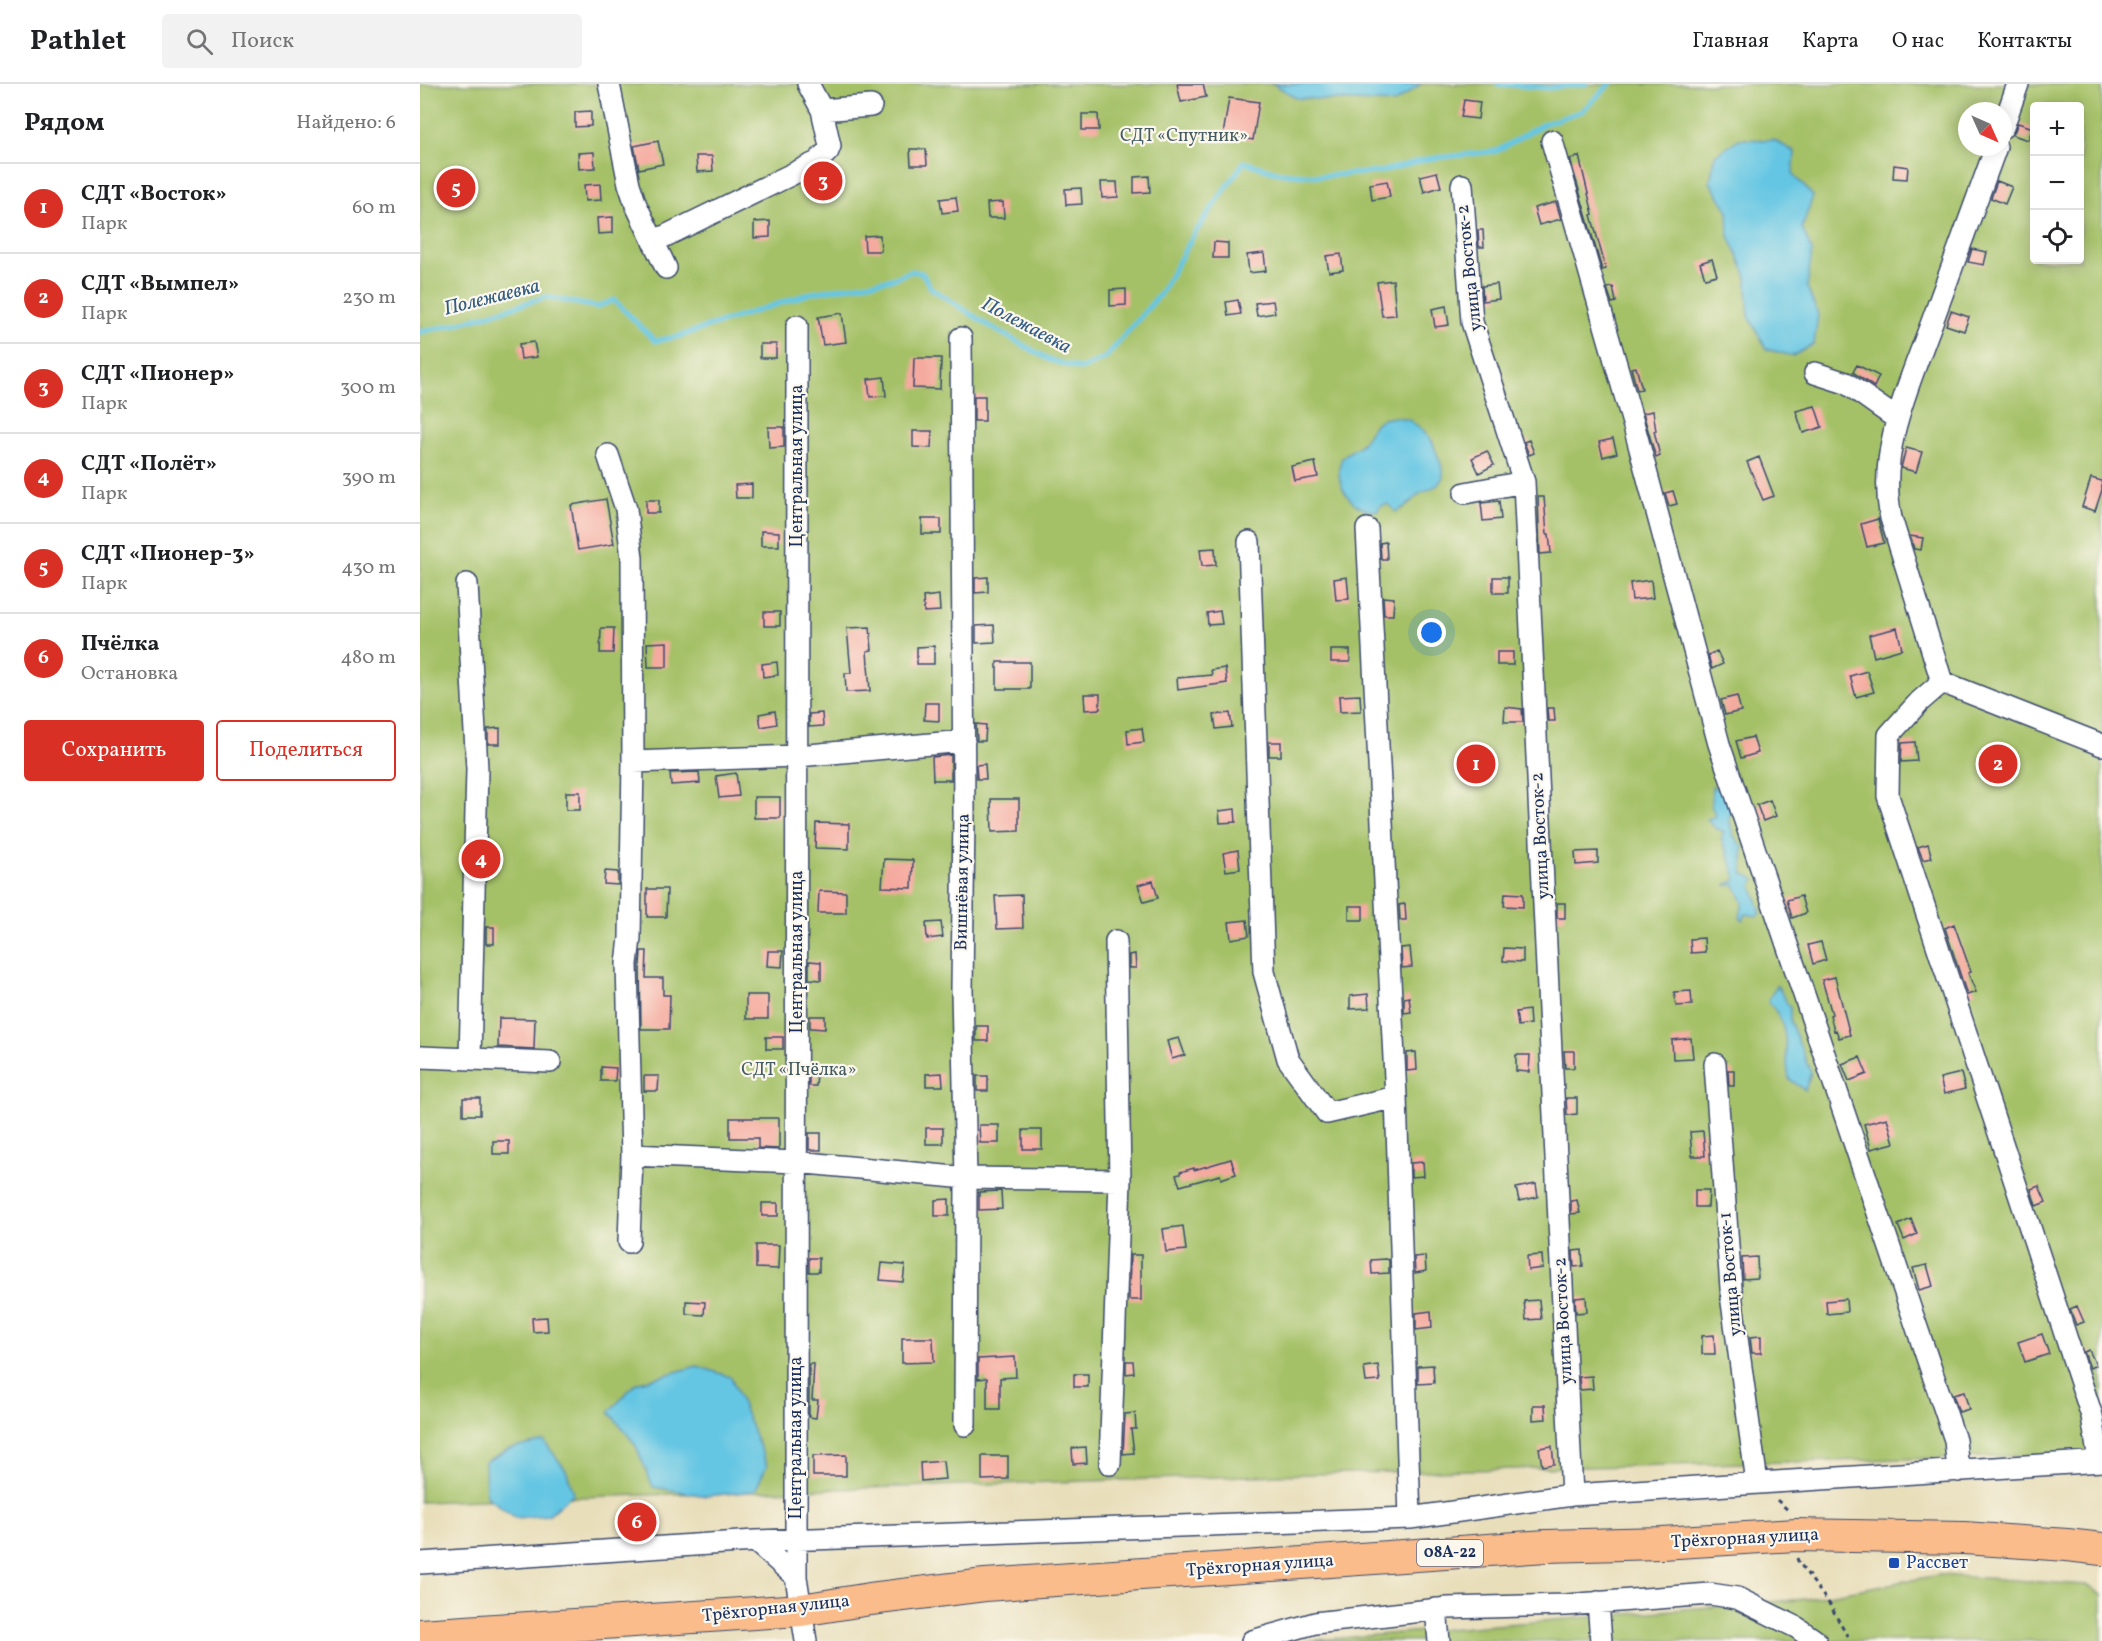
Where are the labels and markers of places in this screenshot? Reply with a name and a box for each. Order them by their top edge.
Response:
pin: 3 [804,158,842,204]
pin: 5 [436,166,476,210]
pin: 1 [1456,742,1496,786]
pin: 2 [1978,742,2018,786]
pin: 4 [462,836,500,882]
pin: 6 [618,1500,656,1544]
place label: Рассвет [1906,1551,1968,1576]
marker: Рассвет [1887,1556,1901,1570]

